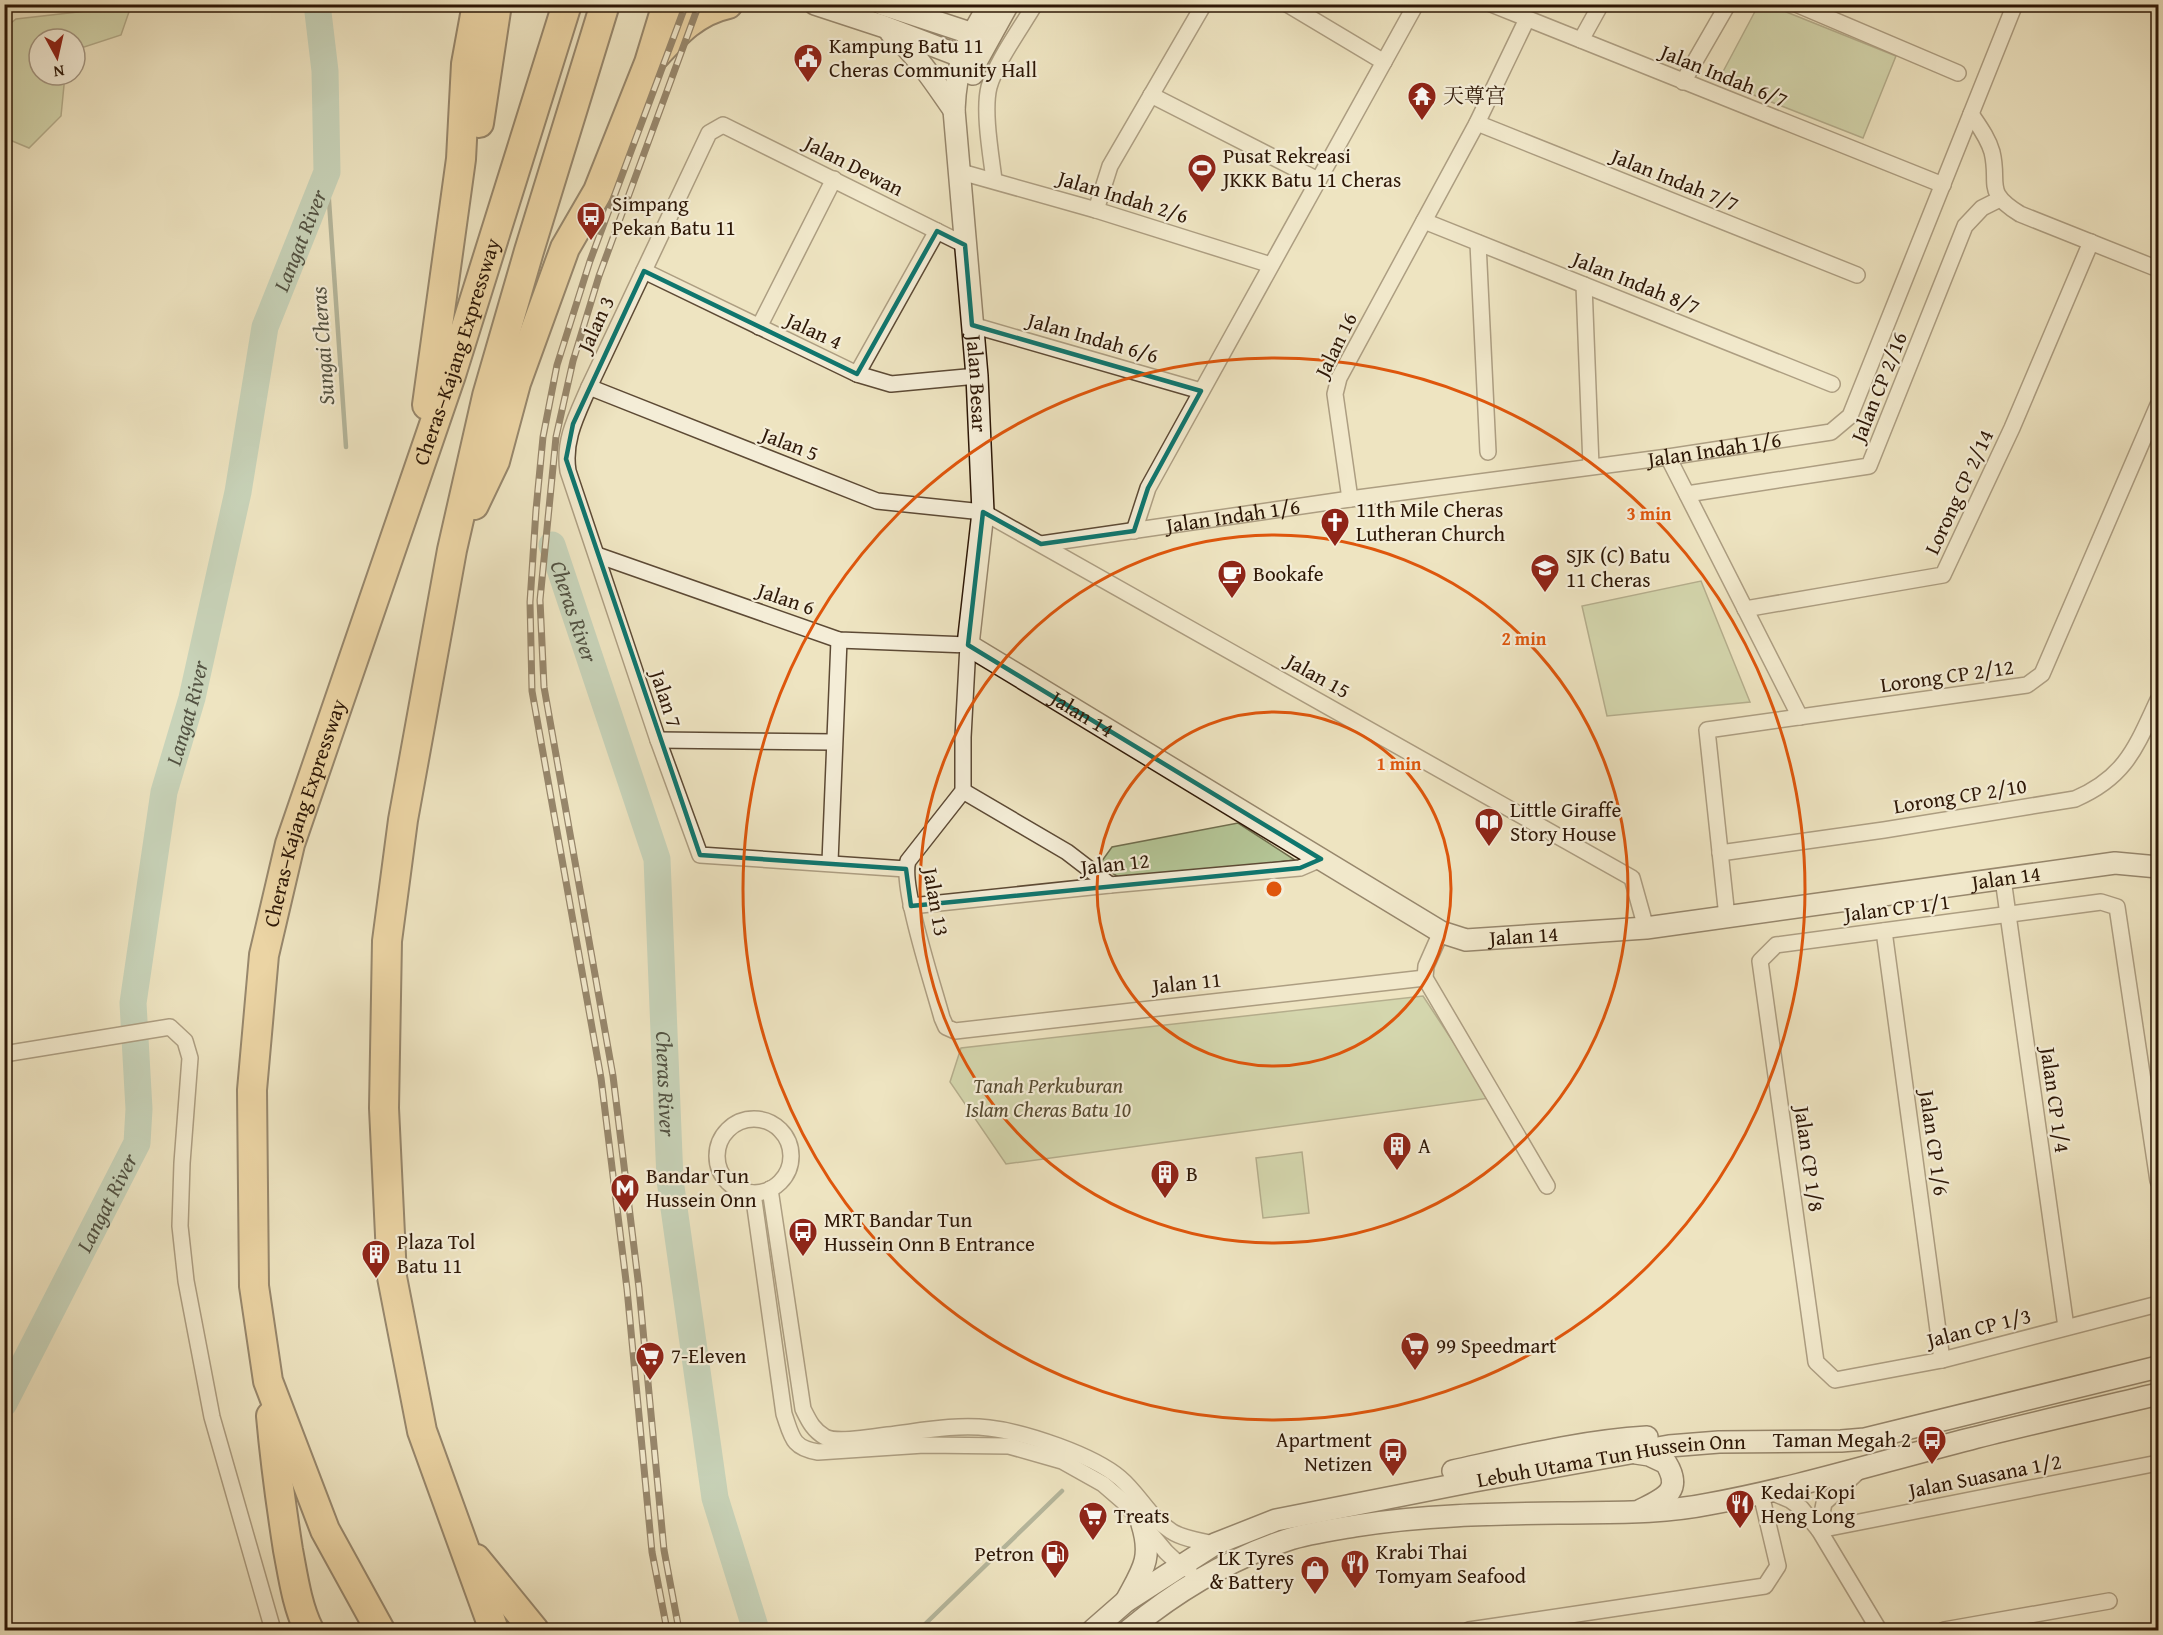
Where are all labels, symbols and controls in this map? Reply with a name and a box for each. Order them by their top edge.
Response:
north arrow [27,27,87,87]
place label: Kampung Batu 11 Cheras Community Hall [829,30,1037,85]
street label: Jalan Indah 6/7 [1653,35,1792,115]
public building icon: Kampung Batu 11 Cheras Community Hall [792,42,824,84]
text: N [52,59,66,85]
temple icon: 天尊宫 [1406,80,1438,122]
place label: 天尊宫 [1443,80,1506,111]
street label: Jalan Dewan [797,126,909,204]
street label: Jalan Indah 7/7 [1604,139,1743,219]
place label: Pusat Rekreasi JKKK Batu 11 Cheras [1220,140,1401,195]
sports icon: Pusat Rekreasi JKKK Batu 11 Cheras [1186,152,1218,194]
street label: Jalan Indah 2/6 [1051,161,1192,231]
water label: Langat River [264,184,335,297]
place label: Simpang Pekan Batu 11 [612,188,736,243]
bus stop icon: Simpang Pekan Batu 11 [575,200,607,242]
street label: Cheras–Kajang Expressway [405,234,508,469]
street label: Jalan Indah 8/7 [1565,242,1704,322]
water label: Sungai Cheras [302,286,342,406]
street label: Jalan 3 [568,291,622,360]
street label: Jalan 4 [778,303,847,357]
street label: Jalan Indah 6/6 [1021,303,1162,371]
street label: Jalan 16 [1305,307,1365,385]
street label: Jalan CP 2/16 [1841,327,1915,449]
street label: Jalan Besar [958,330,995,433]
street label: Jalan 5 [754,417,823,469]
street label: Jalan Indah 1/6 [1643,424,1783,475]
street label: Lorong CP 2/14 [1916,424,2001,559]
street label: Jalan Indah 1/6 [1161,490,1302,541]
place label: 11th Mile Cheras Lutheran Church [1356,494,1505,549]
text: 3 min [1627,500,1672,527]
church icon: 11th Mile Cheras Lutheran Church [1319,506,1351,548]
place label: SJK (C) Batu 11 Cheras [1566,540,1671,595]
school or university icon: SJK (C) Batu 11 Cheras [1529,552,1561,594]
water label: Cheras River [542,556,606,667]
cafe icon: Bookafe [1216,558,1248,600]
place label: Bookafe [1253,558,1324,589]
street label: Jalan 6 [750,573,819,623]
text: 2 min [1502,625,1547,652]
street label: Jalan 15 [1278,644,1356,706]
street label: Lorong CP 2/12 [1878,651,2016,700]
water label: Langat River [157,657,216,770]
street label: Jalan 7 [642,663,690,732]
street label: Jalan 14 [1042,681,1120,745]
street label: Cheras–Kajang Expressway [255,694,354,930]
text: 1 min [1377,750,1422,777]
street label: Lorong CP 2/10 [1891,770,2029,821]
place label: Little Giraffe Story House [1510,794,1621,849]
library icon: Little Giraffe Story House [1473,806,1505,848]
street label: Jalan 12 [1076,844,1151,883]
street label: Jalan 14 [1967,858,2042,898]
street label: Jalan 13 [915,862,958,939]
centre of rings [1264,879,1284,899]
street label: Jalan CP 1/1 [1839,886,1952,930]
street label: Jalan 14 [1485,918,1559,954]
street label: Jalan 11 [1148,963,1223,1002]
water label: Cheras River [648,1031,684,1138]
street label: Jalan CP 1/4 [2032,1042,2078,1155]
park label: Tanah Perkuburan Islam Cheras Batu 10 [965,1070,1131,1125]
street label: Jalan CP 1/6 [1911,1085,1957,1198]
street label: Jalan CP 1/8 [1786,1101,1832,1214]
building icon: A [1381,1130,1413,1172]
place label: A [1418,1130,1431,1161]
water label: Langat River [67,1147,146,1259]
building icon: B [1149,1158,1181,1200]
place label: B [1186,1158,1198,1189]
place label: Bandar Tun Hussein Onn [646,1160,757,1215]
metro station icon: Bandar Tun Hussein Onn [609,1172,641,1214]
place label: MRT Bandar Tun Hussein Onn B Entrance [824,1204,1035,1259]
bus stop icon: MRT Bandar Tun Hussein Onn B Entrance [787,1216,819,1258]
place label: Plaza Tol Batu 11 [397,1226,476,1281]
building icon: Plaza Tol Batu 11 [360,1238,392,1280]
street label: Jalan CP 1/3 [1921,1300,2034,1356]
supermarket icon: 99 Speedmart [1399,1330,1431,1372]
place label: 99 Speedmart [1436,1330,1557,1361]
supermarket icon: 7-Eleven [634,1340,666,1382]
place label: 7-Eleven [671,1340,747,1371]
place label: Apartment Netizen [1276,1424,1373,1479]
place label: Taman Megah 2 [1773,1424,1911,1455]
bus stop icon: Taman Megah 2 [1916,1424,1948,1466]
street label: Lebuh Utama Tun Hussein Onn [1474,1426,1746,1495]
bus stop icon: Apartment Netizen [1377,1436,1409,1478]
street label: Jalan Suasana 1/2 [1903,1446,2064,1506]
place label: Kedai Kopi Heng Long [1761,1476,1855,1531]
restaurant icon: Kedai Kopi Heng Long [1724,1488,1756,1530]
supermarket icon: Treats [1077,1500,1109,1542]
place label: Treats [1114,1500,1170,1531]
place label: Krabi Thai Tomyam Seafood [1376,1536,1527,1591]
place label: Petron [975,1538,1034,1569]
fuel station icon: Petron [1039,1538,1071,1580]
place label: LK Tyres & Battery [1210,1542,1295,1597]
restaurant icon: Krabi Thai Tomyam Seafood [1339,1548,1371,1590]
shop icon: LK Tyres & Battery [1299,1554,1331,1596]

